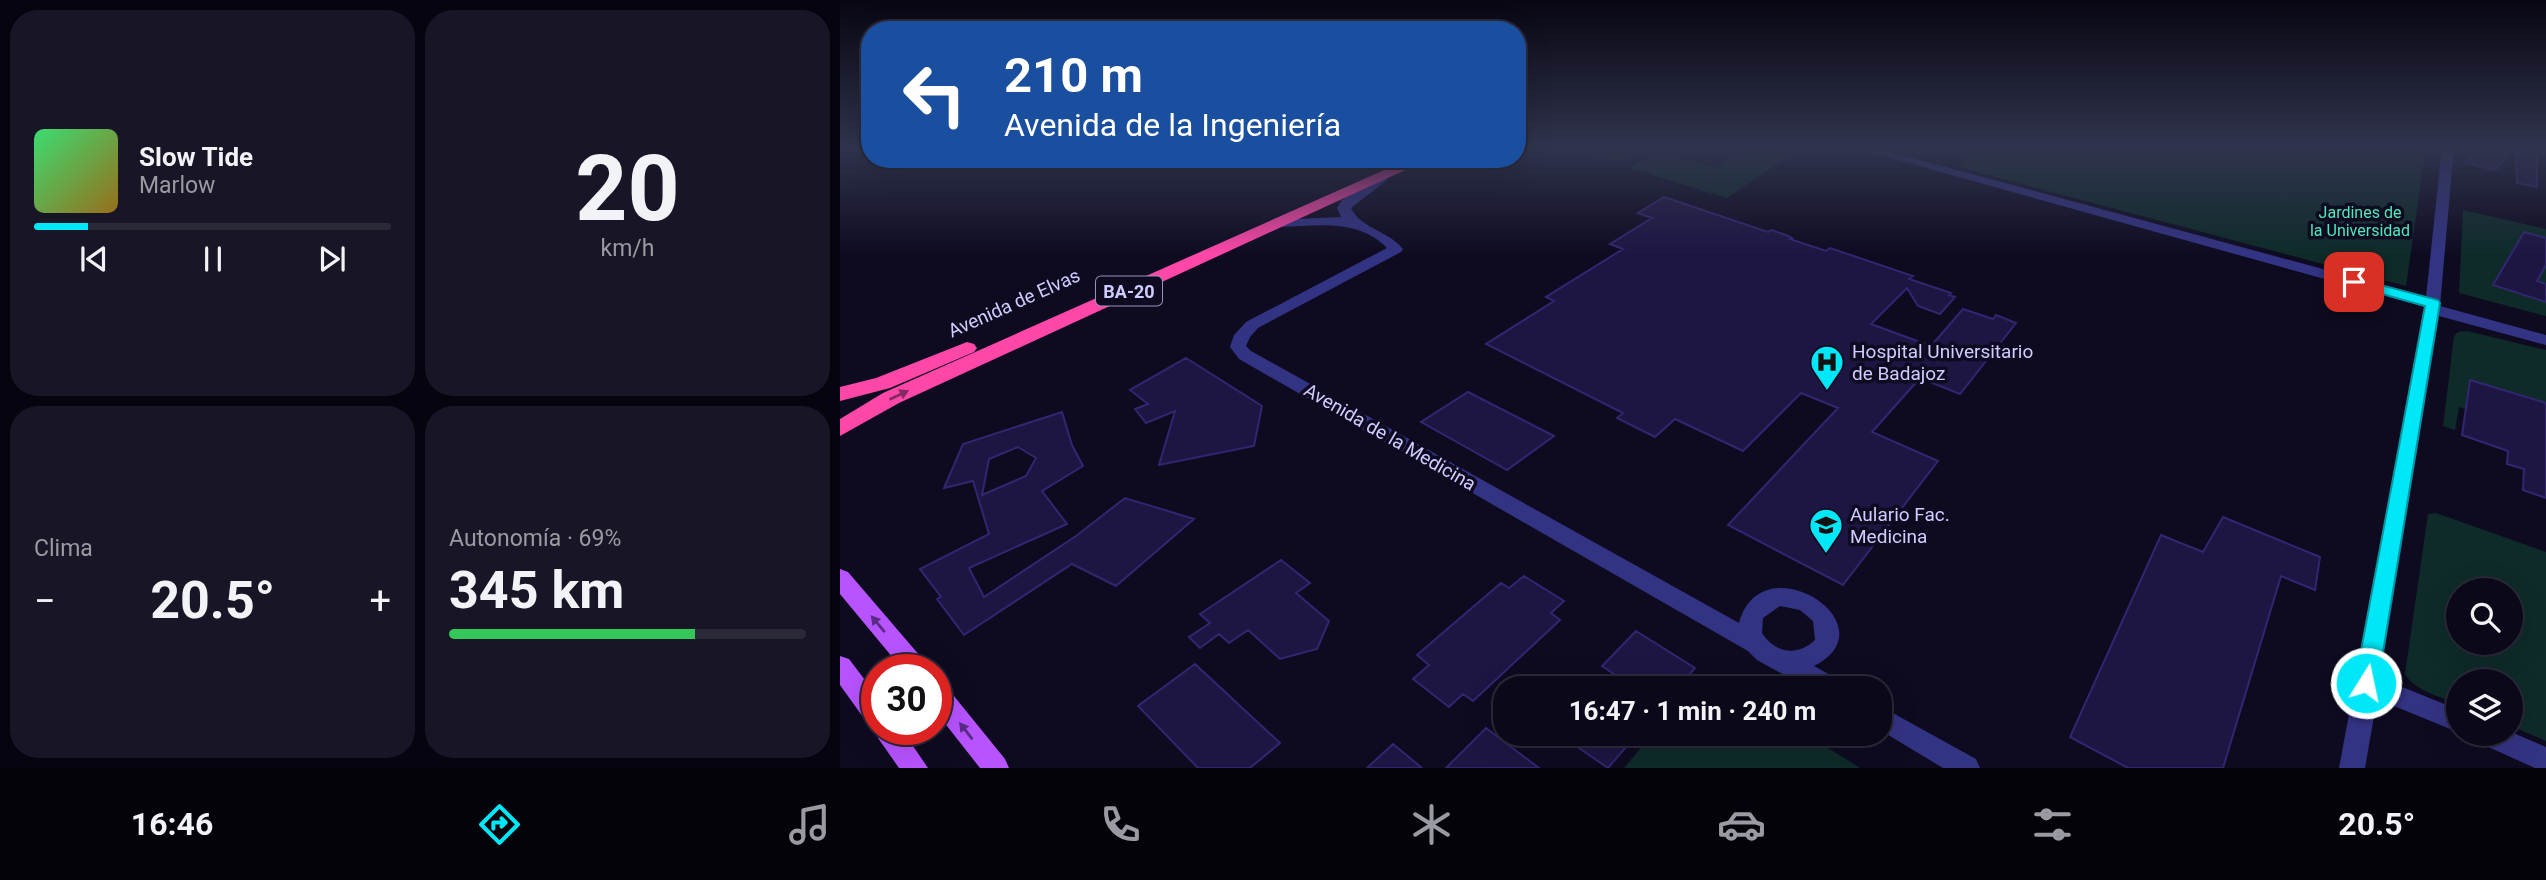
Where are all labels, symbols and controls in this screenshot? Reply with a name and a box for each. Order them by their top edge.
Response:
text: 210 m [1004,47,1143,104]
icon: left [889,49,980,140]
text: Avenida de la Ingeniería [1004,106,1341,144]
text: 20 [575,136,680,242]
text: Slow Tide [139,142,253,172]
text: Marlow [139,172,215,199]
park label: Jardines de la Universidad [2310,203,2410,240]
text: km/h [601,235,655,262]
icon: previous [75,240,113,278]
icon: pause [194,240,232,278]
icon: next [313,240,351,278]
pin [2324,252,2384,312]
icon: arrive [2335,263,2373,301]
street label: Avenida de Elvas [944,264,1084,342]
road number: BA-20 [1096,276,1162,306]
place label: Hospital Universitario de Badajoz [1852,340,2033,385]
hospital icon: Hospital Universitario de Badajoz [1808,343,1846,392]
street label: Avenida de la Medicina [1300,378,1480,496]
one-way arrow [889,389,909,400]
place label: Aulario Fac. Medicina [1850,503,1950,548]
school or university icon: Aulario Fac. Medicina [1807,506,1845,555]
text: Autonomía · 69% [449,525,621,552]
text: Clima [34,535,93,562]
text: 345 km [449,560,624,621]
text: 20.5° [150,570,275,631]
map controls [2446,578,2523,746]
button: search [2446,578,2523,655]
text: − [34,579,56,623]
text: + [369,579,391,623]
one-way arrow [871,616,886,634]
position arrow [2329,646,2403,720]
speed limit sign: 30 [861,654,952,745]
button: layers [2446,669,2523,746]
text: 16:47 · 1 min · 240 m [1569,696,1816,726]
one-way arrow [959,722,974,739]
icon: directions [475,800,524,849]
icon: music [785,800,834,849]
icon: phone [1096,800,1145,849]
icon: climate [1407,800,1456,849]
icon: car [1717,800,1766,849]
icon: filters [2028,800,2077,849]
text: 16:46 [131,805,213,843]
text: 20.5° [2338,805,2415,843]

